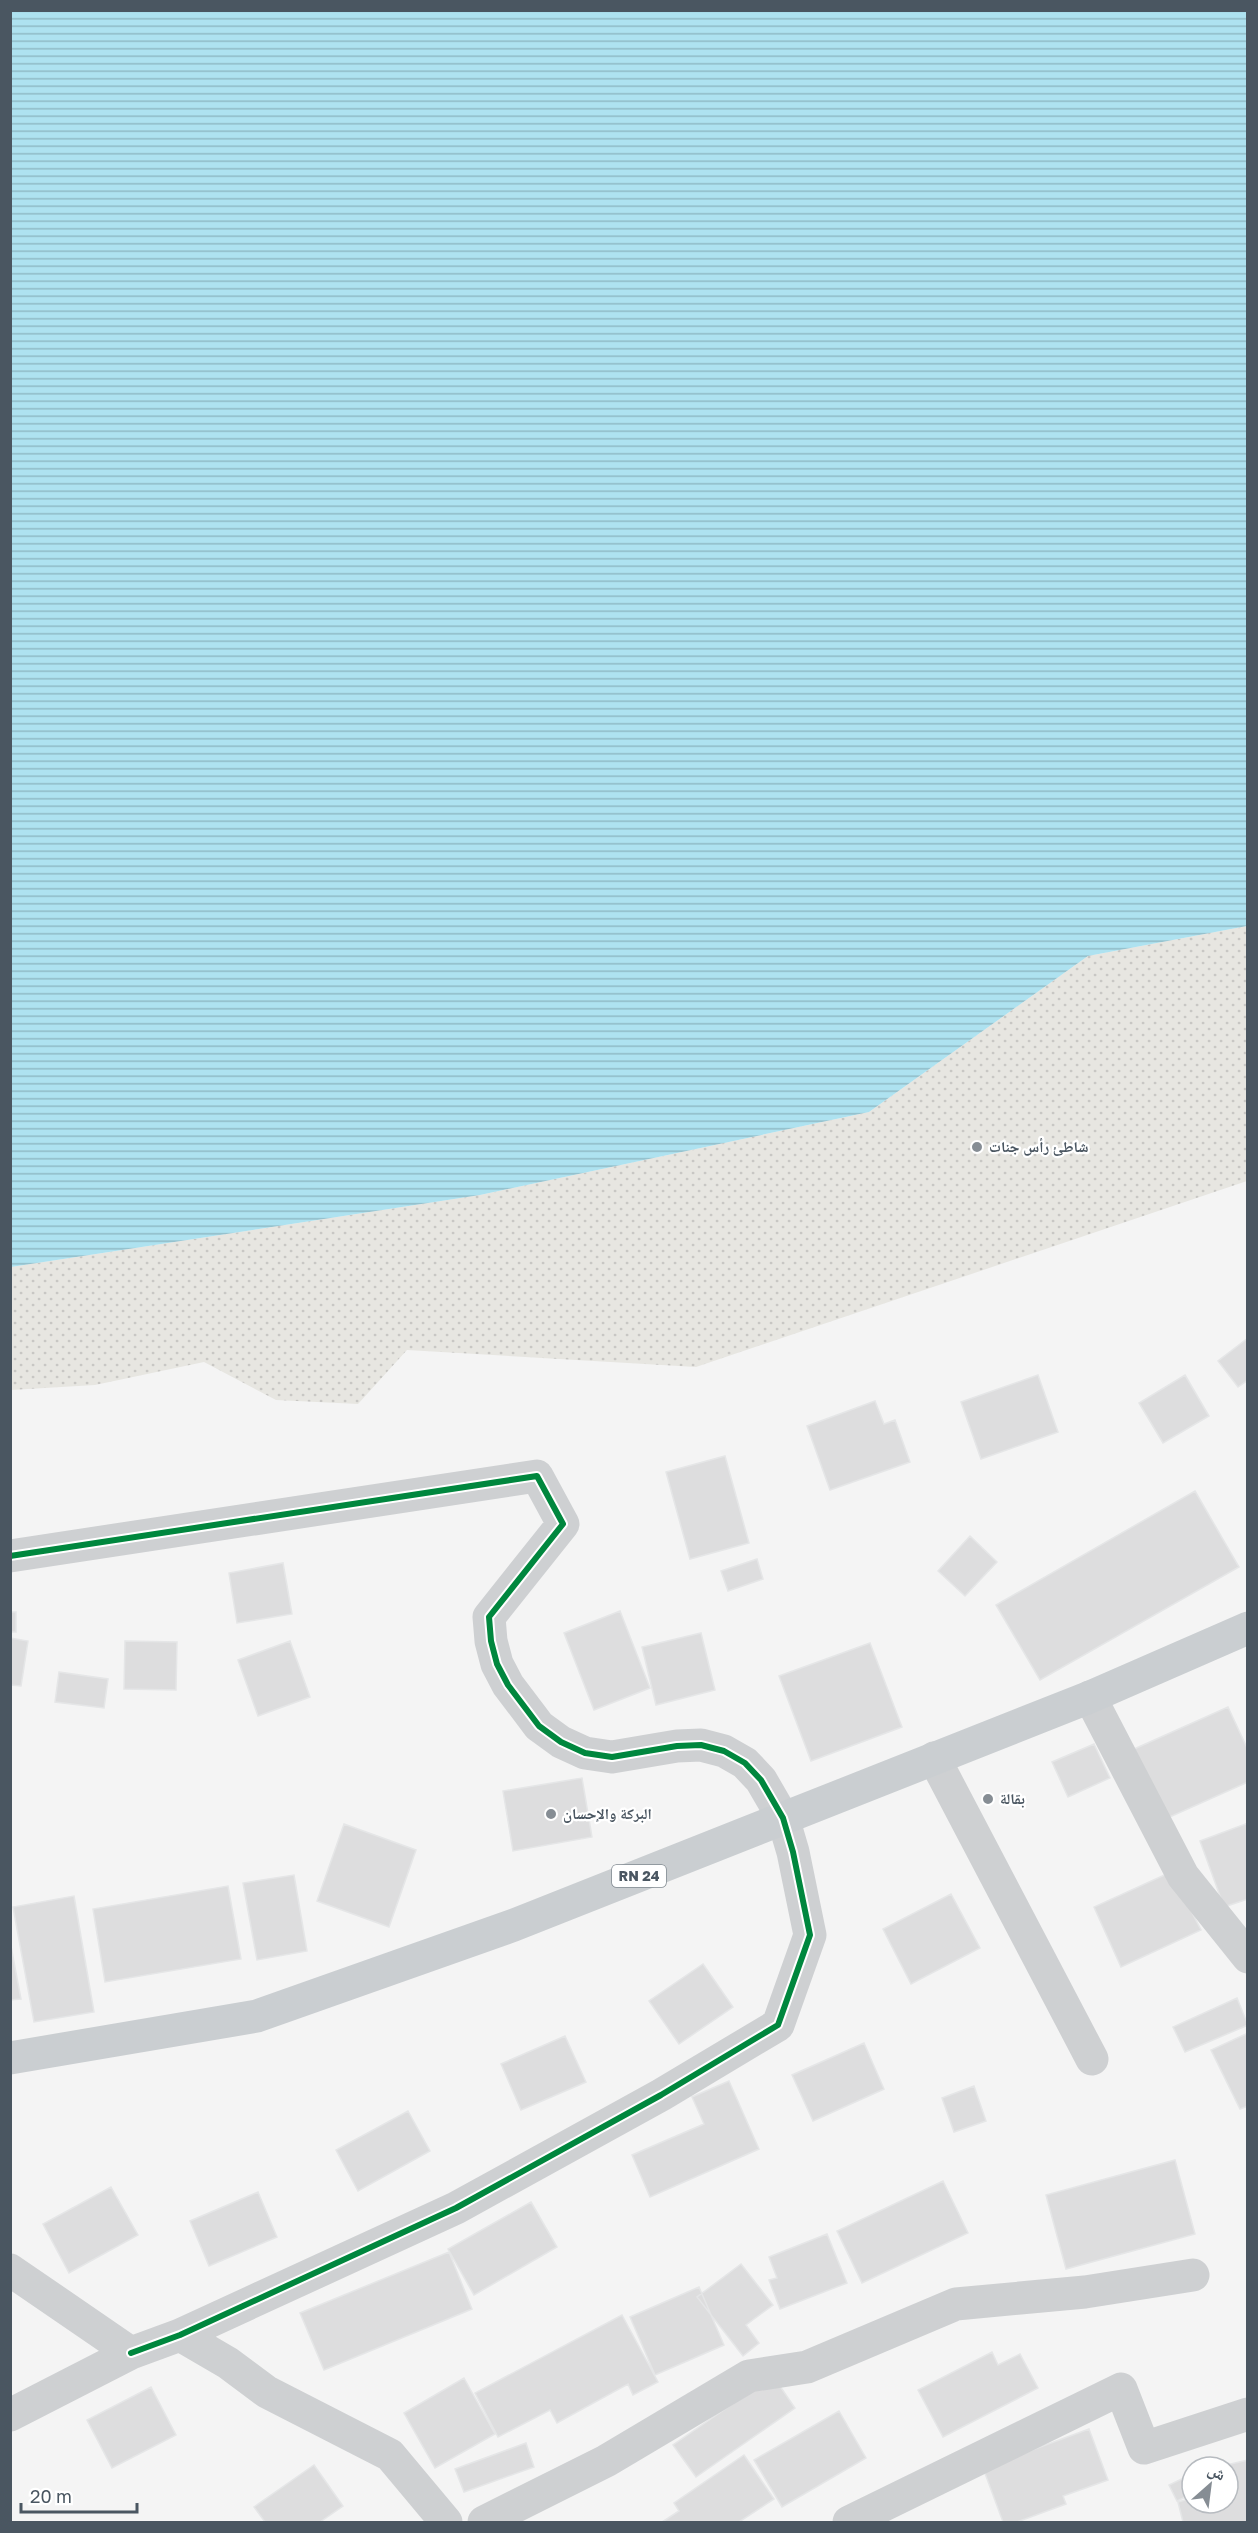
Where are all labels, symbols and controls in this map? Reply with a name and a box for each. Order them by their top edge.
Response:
place label: شاطئ رأس جنات [989,1137,1088,1156]
marker: شاطئ رأس جنات [970,1140,984,1154]
place label: بقالة [1000,1789,1025,1808]
marker: بقالة [981,1792,995,1806]
place label: البركة والإحسان [563,1804,652,1823]
marker: البركة والإحسان [544,1807,558,1821]
road number: RN 24 [612,1865,666,1887]
north arrow [1180,2455,1240,2515]
text: ش [1205,2459,1229,2485]
scale bar [21,2476,136,2514]
text: 20 m [30,2485,72,2507]

